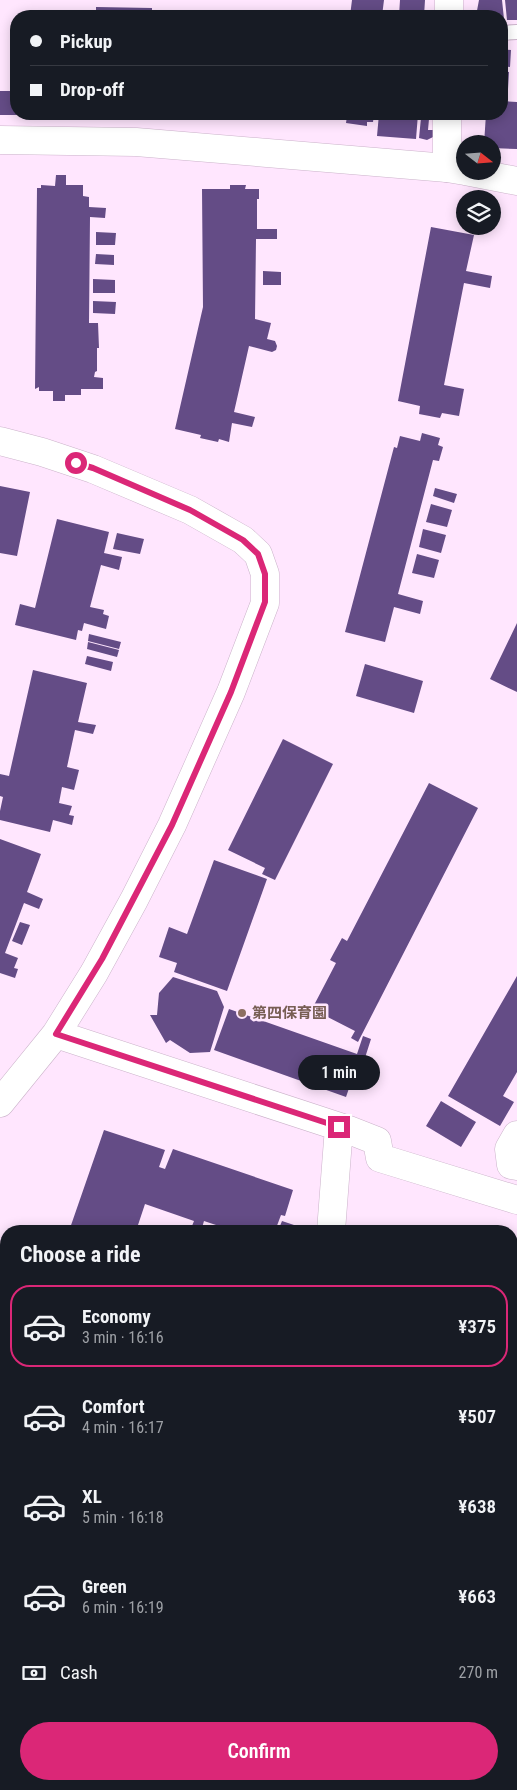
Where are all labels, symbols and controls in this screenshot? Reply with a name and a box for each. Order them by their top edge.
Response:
text: Pickup [60,30,112,53]
text: Drop-off [60,78,124,101]
north arrow [456,135,501,180]
map controls [456,135,501,235]
button: layers [456,190,501,235]
route start [65,452,87,474]
place label: 第四保育園 [252,1004,327,1022]
marker: 第四保育園 [236,1007,248,1019]
callout: 1 min [298,1054,380,1090]
text: 1 min [321,1063,357,1082]
route end [328,1116,350,1138]
text: Choose a ride [20,1242,141,1267]
icon: car [22,1304,67,1349]
text: Economy [82,1305,151,1328]
text: ¥375 [458,1315,496,1338]
text: 3 min · 16:16 [82,1328,164,1347]
icon: car [22,1394,67,1439]
text: Comfort [82,1395,145,1418]
text: ¥507 [458,1405,496,1428]
text: 4 min · 16:17 [82,1418,164,1437]
icon: car [22,1484,67,1529]
text: XL [82,1485,102,1508]
text: ¥638 [458,1495,496,1518]
text: 5 min · 16:18 [82,1508,164,1527]
icon: car [22,1574,67,1619]
text: Green [82,1575,127,1598]
text: ¥663 [458,1585,496,1608]
text: 6 min · 16:19 [82,1598,164,1617]
icon: cash [20,1659,48,1687]
text: Cash [60,1661,98,1684]
text: 270 m [459,1663,498,1682]
button: Confirm [20,1722,498,1780]

